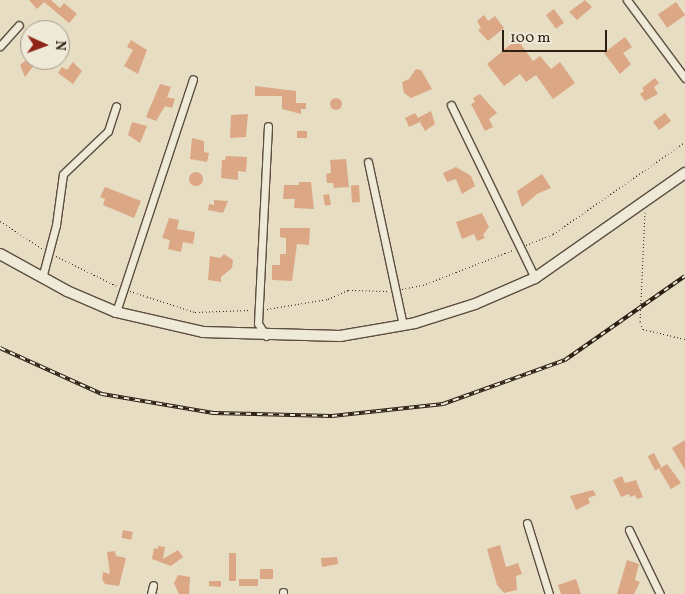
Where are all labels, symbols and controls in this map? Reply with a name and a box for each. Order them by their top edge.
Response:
north arrow [20,20,70,70]
scale bar [505,20,610,52]
text: 100 m [510,28,550,49]
text: N [50,40,69,51]

